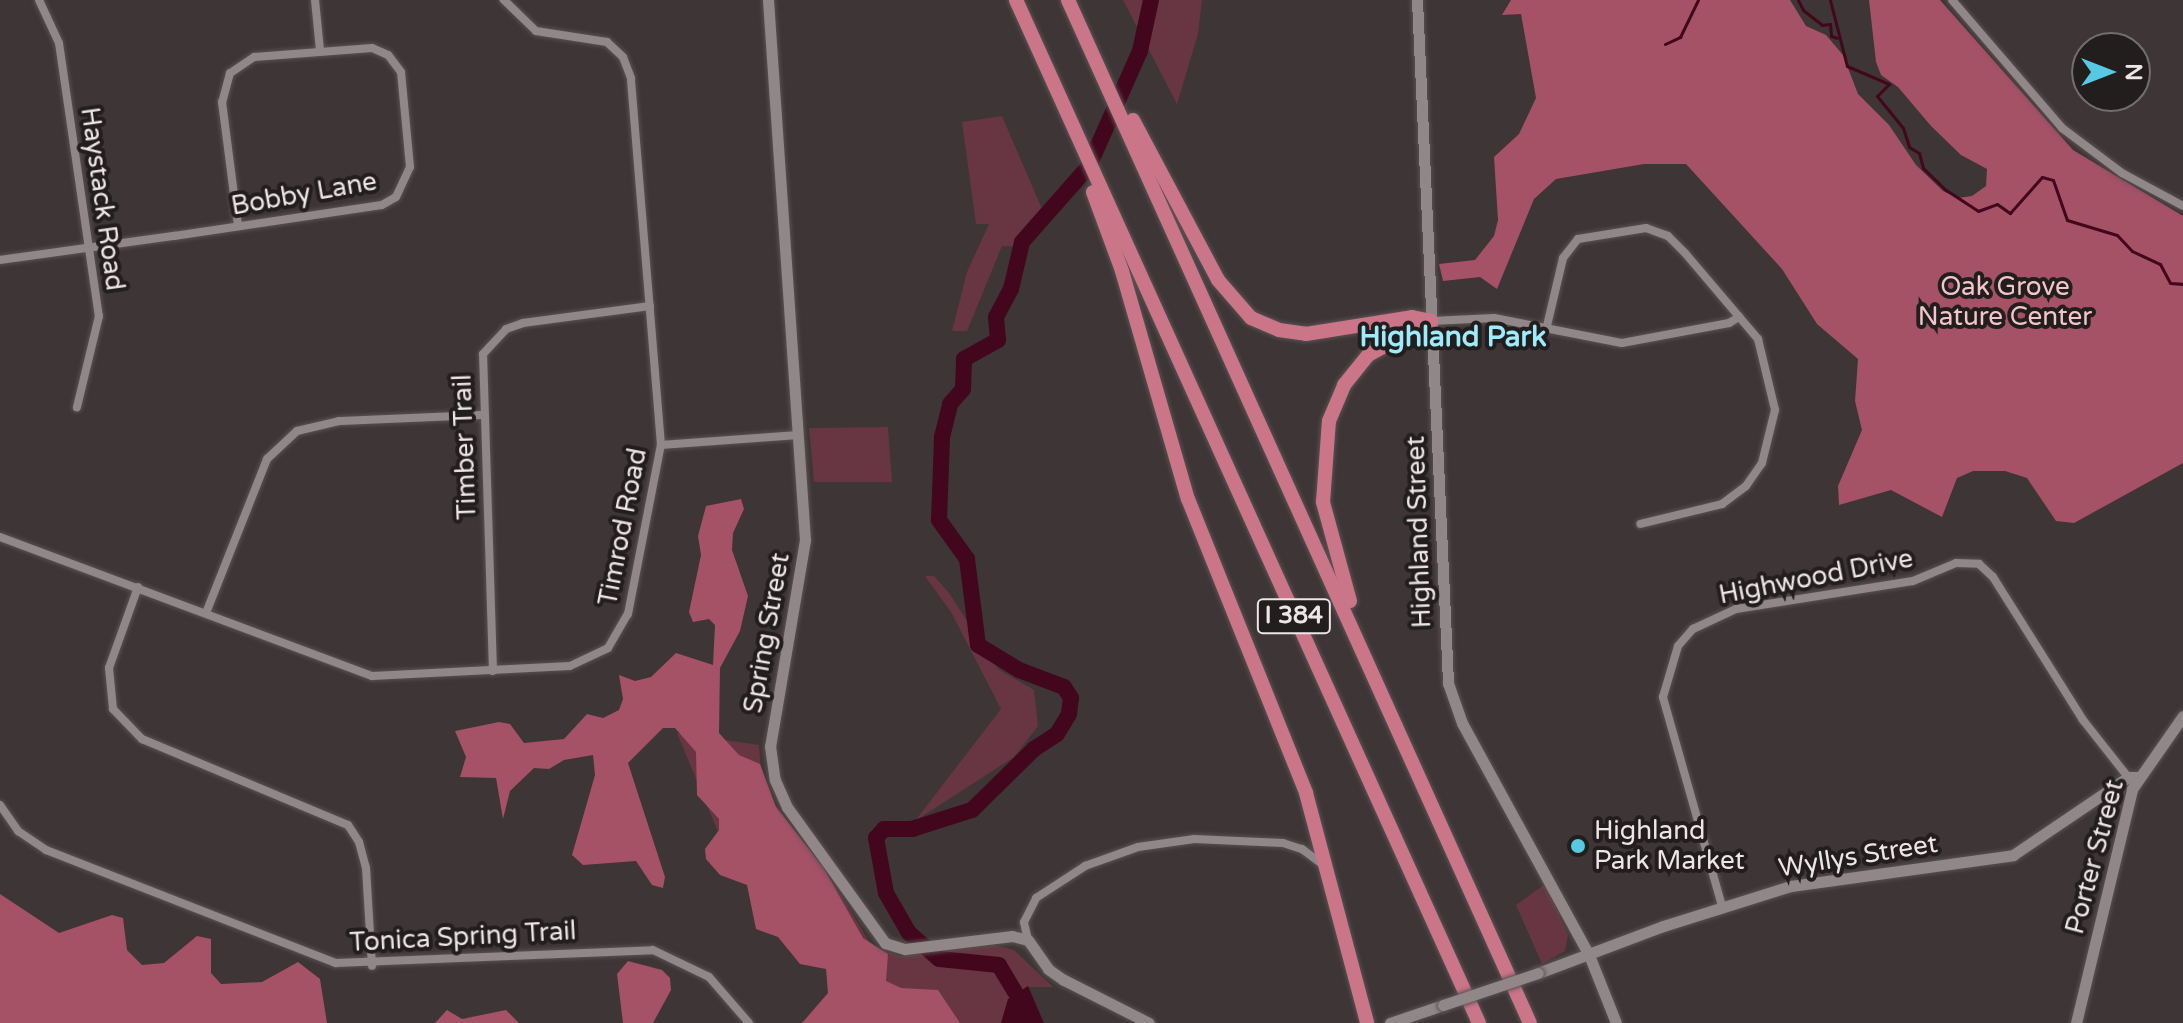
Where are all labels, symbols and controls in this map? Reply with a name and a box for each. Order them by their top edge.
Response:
north arrow [2071,32,2151,112]
text: N [2120,63,2146,81]
street label: Haystack Road [74,105,130,293]
street label: Bobby Lane [229,166,379,222]
park label: Oak Grove Nature Center [1918,271,2092,332]
district label: Highland Park [1359,320,1547,354]
street label: Timber Trail [447,374,483,520]
street label: Highland Street [1400,435,1438,629]
street label: Timrod Road [592,446,654,608]
street label: Highwood Drive [1716,543,1916,611]
street label: Spring Street [738,551,796,715]
road number: I 384 [1256,596,1332,636]
street label: Porter Street [2059,776,2131,938]
place label: Highland Park Market [1594,815,1745,876]
street label: Wyllys Street [1776,828,1940,884]
marker: Highland Park Market [1569,837,1587,855]
street label: Tonica Spring Trail [349,915,577,959]

